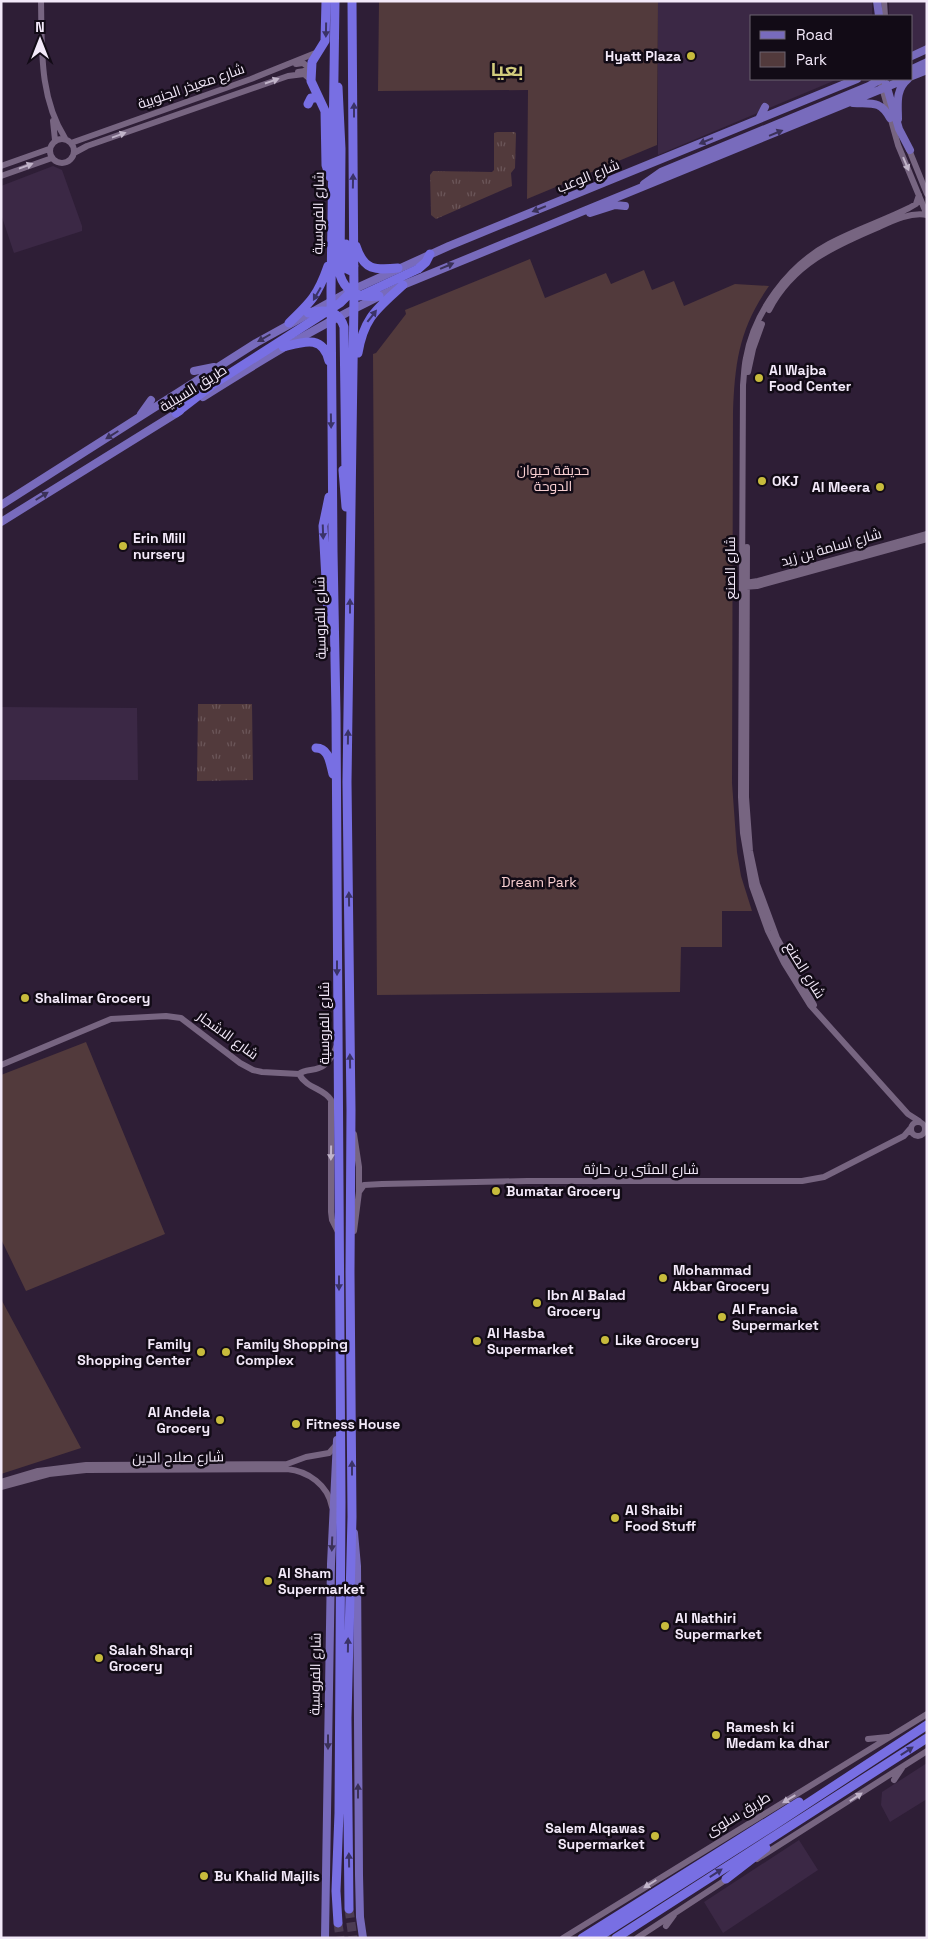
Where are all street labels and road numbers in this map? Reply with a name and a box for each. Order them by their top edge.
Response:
street label: شارع معيذر الجنوبية [135,59,247,113]
street label: شارع الوعب [554,155,622,197]
street label: شارع الفروسية [308,171,328,255]
street label: طريق السيلية [156,360,230,416]
street label: شارع اسامة بن زيد [779,524,883,570]
street label: شارع الصنع [721,536,739,600]
street label: شارع الفروسية [310,576,330,660]
street label: شارع الصنع [781,938,829,1002]
street label: شارع الفروسية [315,982,333,1064]
street label: شارع الاشجار [193,1006,262,1063]
street label: شارع المثنى بن حارثة [583,1160,699,1178]
street label: شارع صلاح الدين [132,1447,224,1467]
street label: شارع الفروسية [305,1632,325,1716]
street label: طريق سلوى [702,1788,774,1840]

